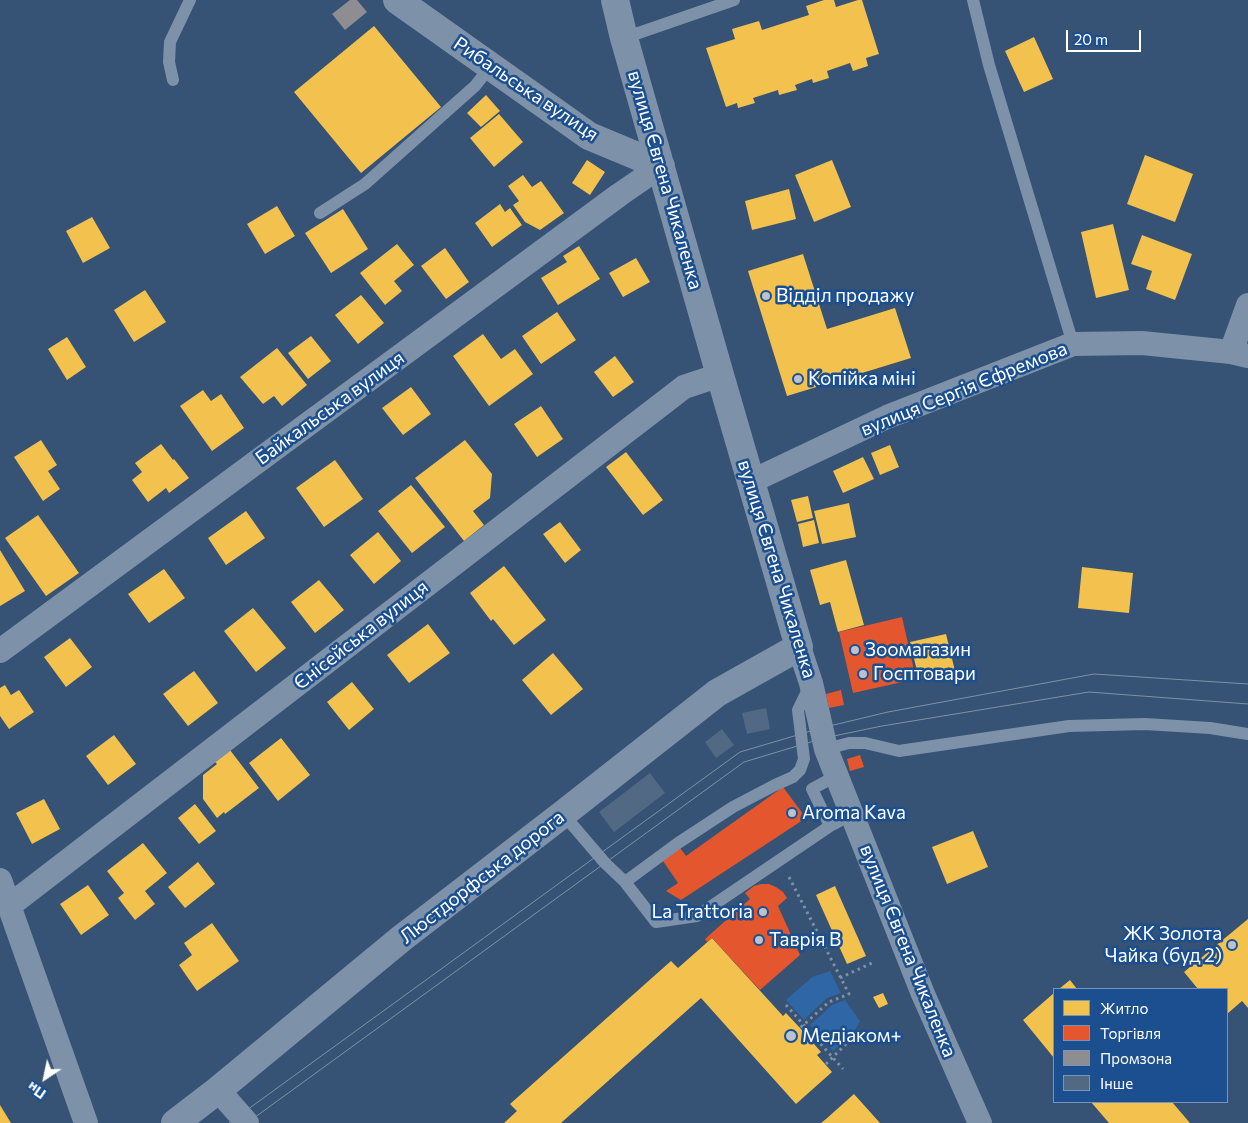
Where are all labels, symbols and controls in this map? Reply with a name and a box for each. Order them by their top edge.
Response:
scale bar [1068,20,1143,52]
text: 20 m [1074,30,1108,48]
street label: Рибальська вулиця [449,32,603,146]
street label: вулиця Євгена Чикаленка [623,68,707,292]
place label: Відділ продажу [776,285,914,307]
marker: Відділ продажу [760,290,772,302]
street label: вулиця Сергія Єфремова [857,337,1071,441]
street label: Байкальська вулиця [251,346,409,470]
place label: Копійка міні [808,368,916,390]
marker: Копійка міні [792,373,804,385]
street label: вулиця Євгена Чикаленка [733,457,821,681]
street label: Єнісейська вулиця [289,576,433,694]
place label: Зоомагазин [865,639,971,661]
marker: Зоомагазин [849,644,861,656]
place label: Госптовари [873,663,976,685]
marker: Госптовари [857,668,869,680]
place label: Aroma Kava [802,802,906,824]
street label: Люстдорфська дорога [395,806,569,948]
marker: Aroma Kava [786,807,798,819]
street label: вулиця Євгена Чикаленка [855,841,961,1061]
place label: La Trattoria [651,901,753,923]
marker: La Trattoria [757,906,769,918]
place label: ЖК Золота Чайка (буд 2) [1105,923,1222,967]
place label: Таврія В [769,929,841,951]
marker: Таврія В [753,934,765,946]
marker: ЖК Золота Чайка (буд 2) [1226,939,1238,951]
legend [1053,988,1228,1103]
text: Житло [1100,999,1148,1017]
text: Торгівля [1100,1024,1161,1042]
place label: Медіаком+ [802,1025,902,1047]
marker: Медіаком+ [784,1029,798,1043]
text: Промзона [1100,1049,1172,1067]
north arrow [20,1053,70,1103]
text: Інше [1100,1074,1133,1092]
text: Пн [24,1079,49,1103]

